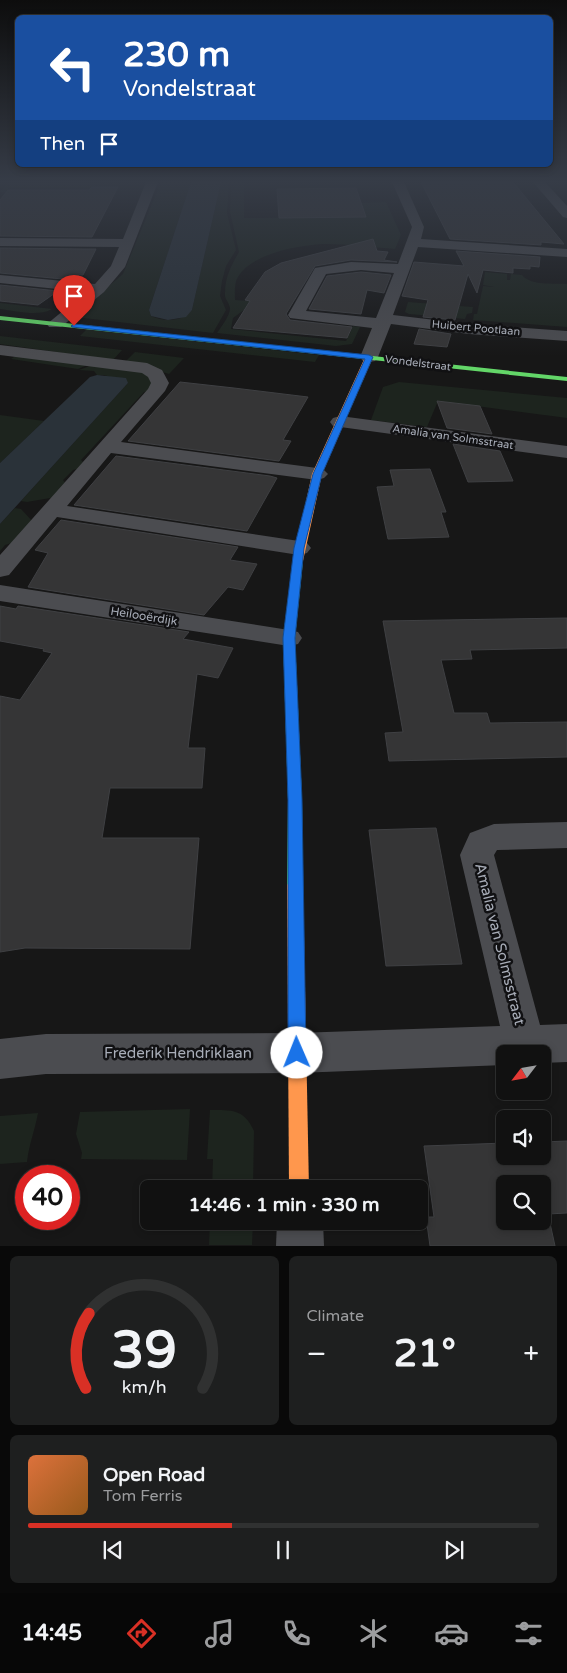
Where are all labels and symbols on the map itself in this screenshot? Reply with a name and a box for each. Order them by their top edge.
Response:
pin [53,275,95,326]
street label: Huibert Pootlaan [431,318,521,338]
street label: Vondelstraat [384,353,452,373]
street label: Amalia van Solmsstraat [392,422,514,452]
street label: Heilooërdijk [110,604,179,628]
street label: Amalia van Solmsstraat [471,861,529,1027]
position arrow [270,1026,322,1078]
street label: Frederik Hendriklaan [104,1044,252,1062]
north arrow [496,1045,551,1100]
speed limit sign: 40 [15,1165,80,1230]

